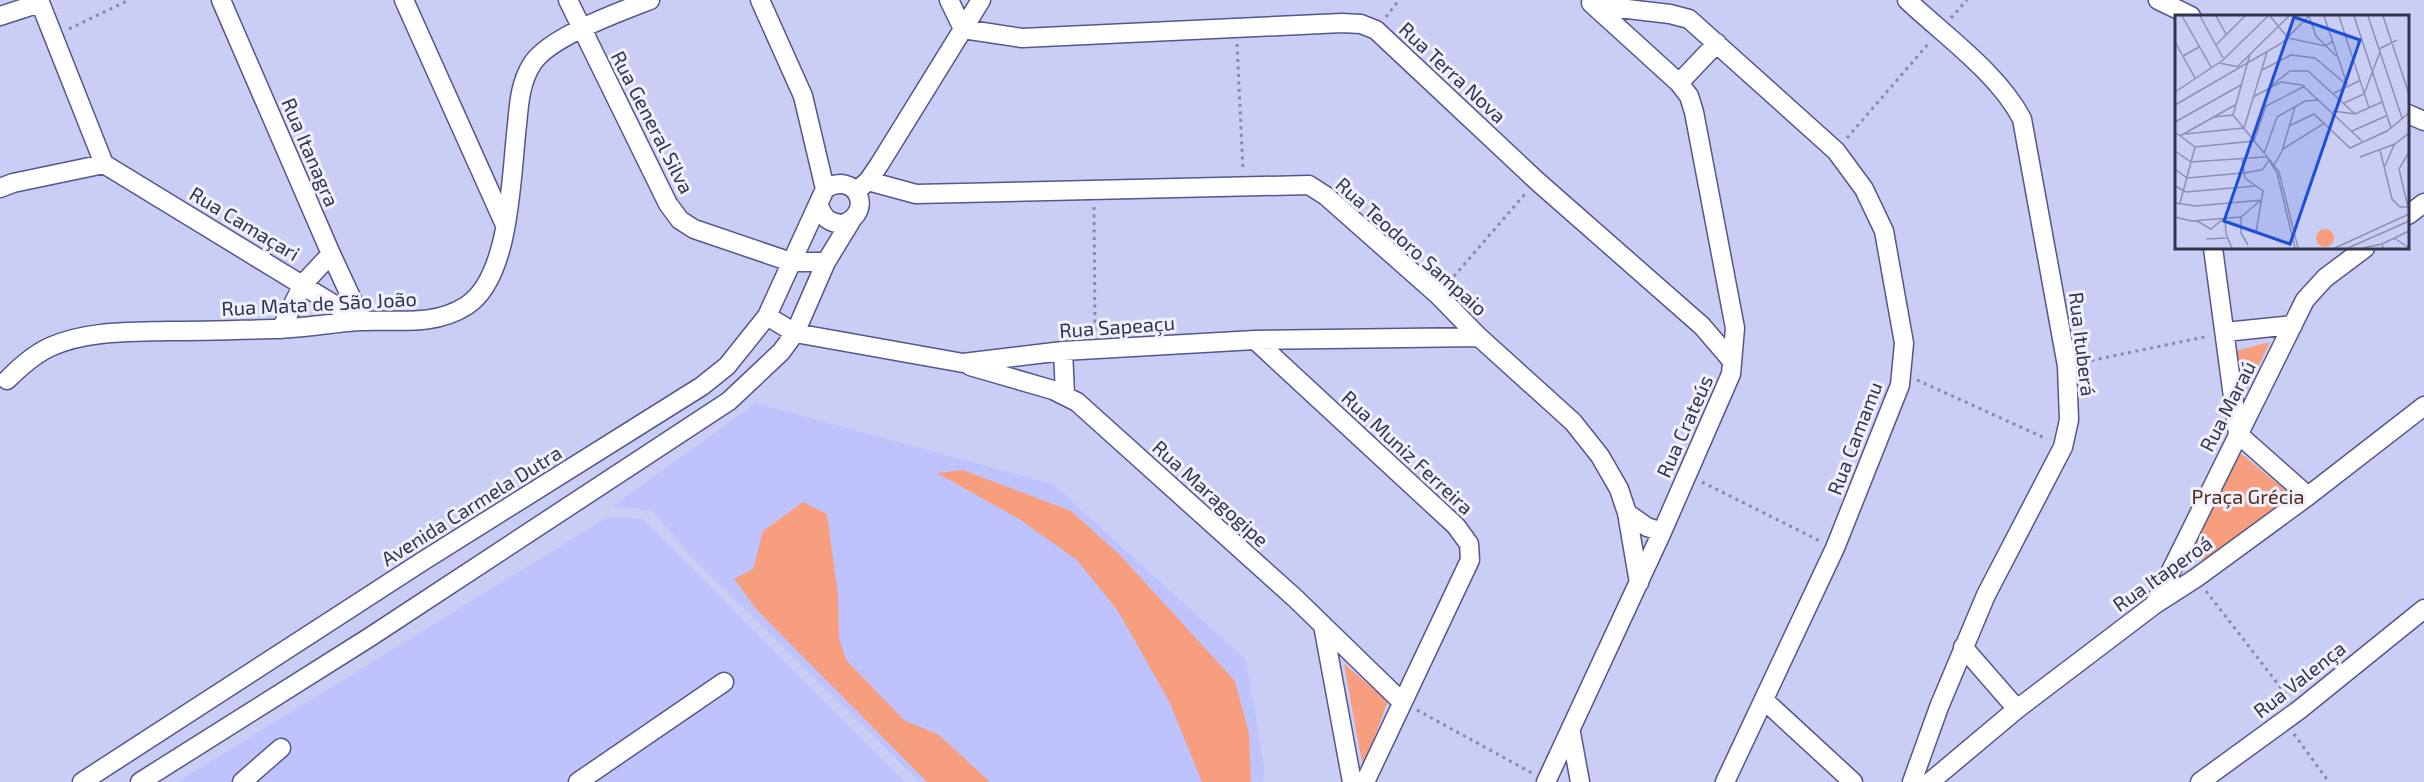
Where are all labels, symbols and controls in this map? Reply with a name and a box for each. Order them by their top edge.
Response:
inset map [2175,15,2409,249]
street label: Rua Terra Nova [1395,16,1511,128]
street label: Rua General Silva [607,47,699,197]
street label: Rua Itanagra [277,94,345,210]
street label: Rua Teodoro Sampaio [1331,172,1493,320]
street label: Rua Camaçari [185,181,304,266]
street label: Rua Mata de São João [221,286,417,320]
street label: Rua Ituberá [2065,291,2101,397]
street label: Rua Sapeaçu [1058,310,1176,343]
street label: Rua Maraú [2194,357,2260,455]
street label: Rua Crateús [1651,371,1717,481]
street label: Rua Camamu [1821,378,1887,498]
street label: Rua Muniz Ferreira [1337,385,1479,519]
street label: Rua Maragogipe [1148,435,1274,551]
street label: Avenida Carmela Dutra [376,440,566,570]
park label: Praça Grécia [2192,484,2304,509]
street label: Rua Itaperoá [2108,530,2216,616]
street label: Rua Valença [2248,636,2350,723]

